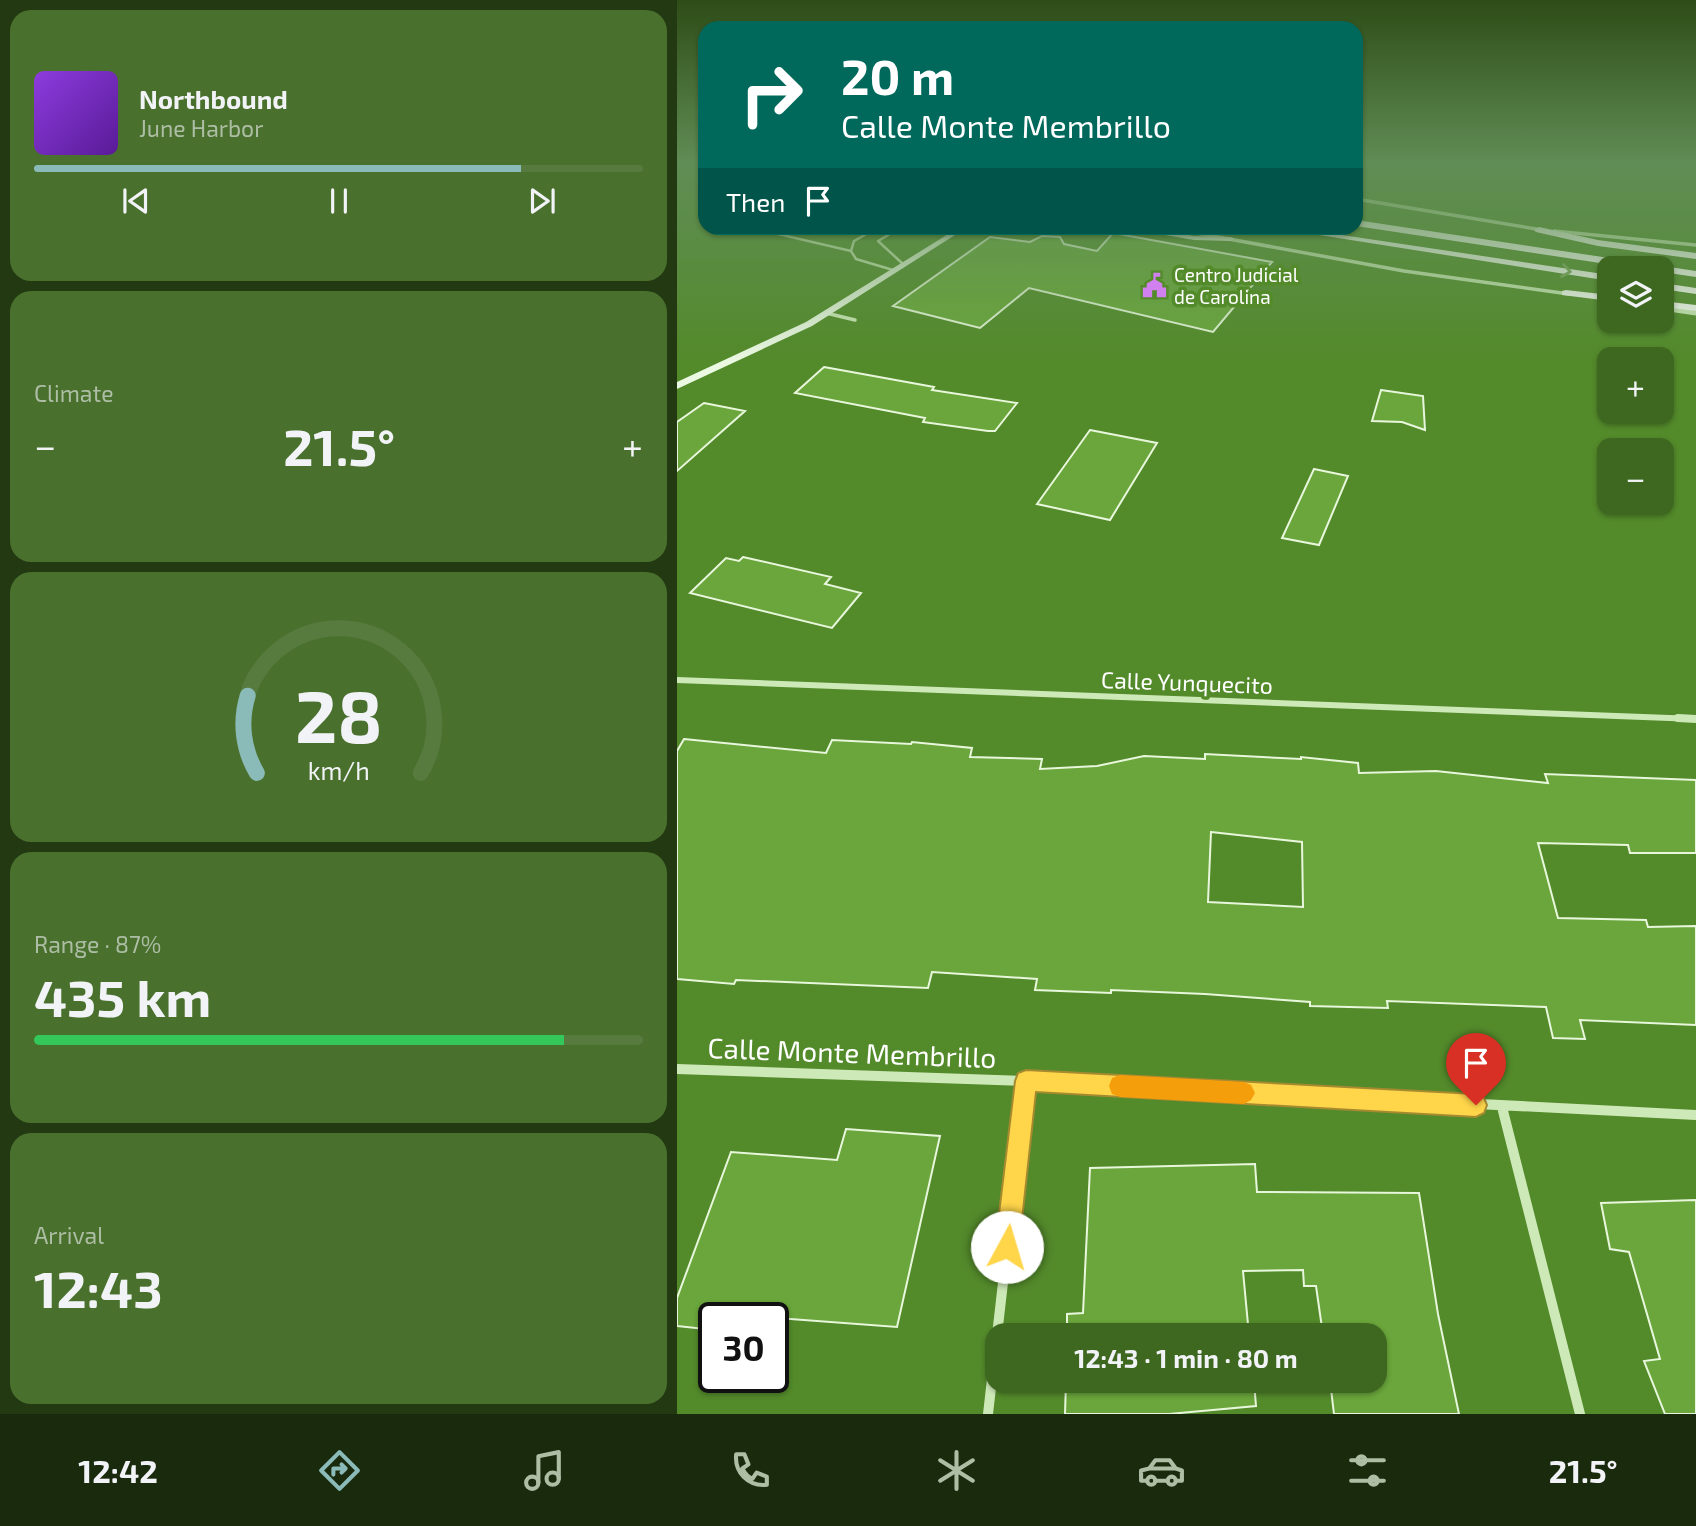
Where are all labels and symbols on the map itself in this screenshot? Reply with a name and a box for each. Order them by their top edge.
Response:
place label: Centro Judicial de Carolina [1174,263,1299,308]
one-way arrow [1560,264,1572,279]
public building icon: Centro Judicial de Carolina [1140,271,1168,299]
street label: Calle Yunquecito [1101,665,1273,699]
street label: Calle Monte Membrillo [707,1030,997,1074]
pin [1446,1033,1506,1105]
position arrow [970,1210,1044,1284]
speed limit sign: 30 [698,1302,789,1393]

